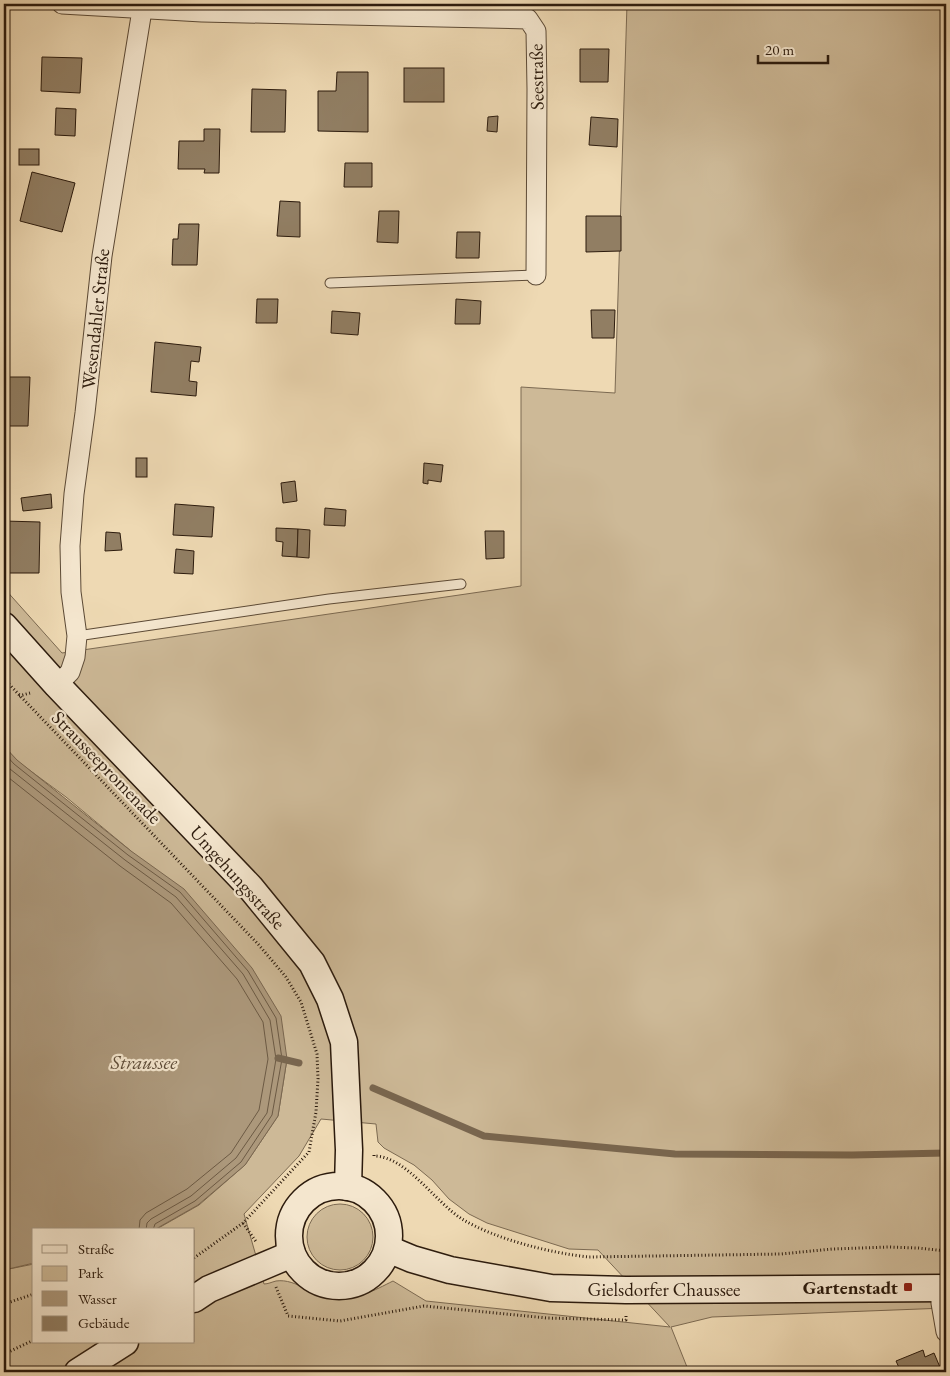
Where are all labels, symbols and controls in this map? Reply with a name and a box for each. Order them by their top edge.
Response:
scale bar [758,32,828,64]
text: 20 m [765,40,794,59]
street label: Seestraße [523,44,550,110]
street label: Wesendahler Straße [76,247,115,391]
street label: Strausseepromenade [46,705,167,829]
street label: Umgehungsstraße [184,820,291,935]
water label: Straussee [110,1049,177,1075]
legend [32,1228,195,1344]
text: Straße [78,1239,114,1258]
text: Park [78,1263,105,1282]
place label: Gartenstadt [803,1275,898,1300]
street label: Gielsdorfer Chaussee [588,1277,740,1302]
marker: Gartenstadt [902,1281,914,1293]
text: Wasser [78,1289,117,1308]
text: Gebäude [78,1313,130,1332]

